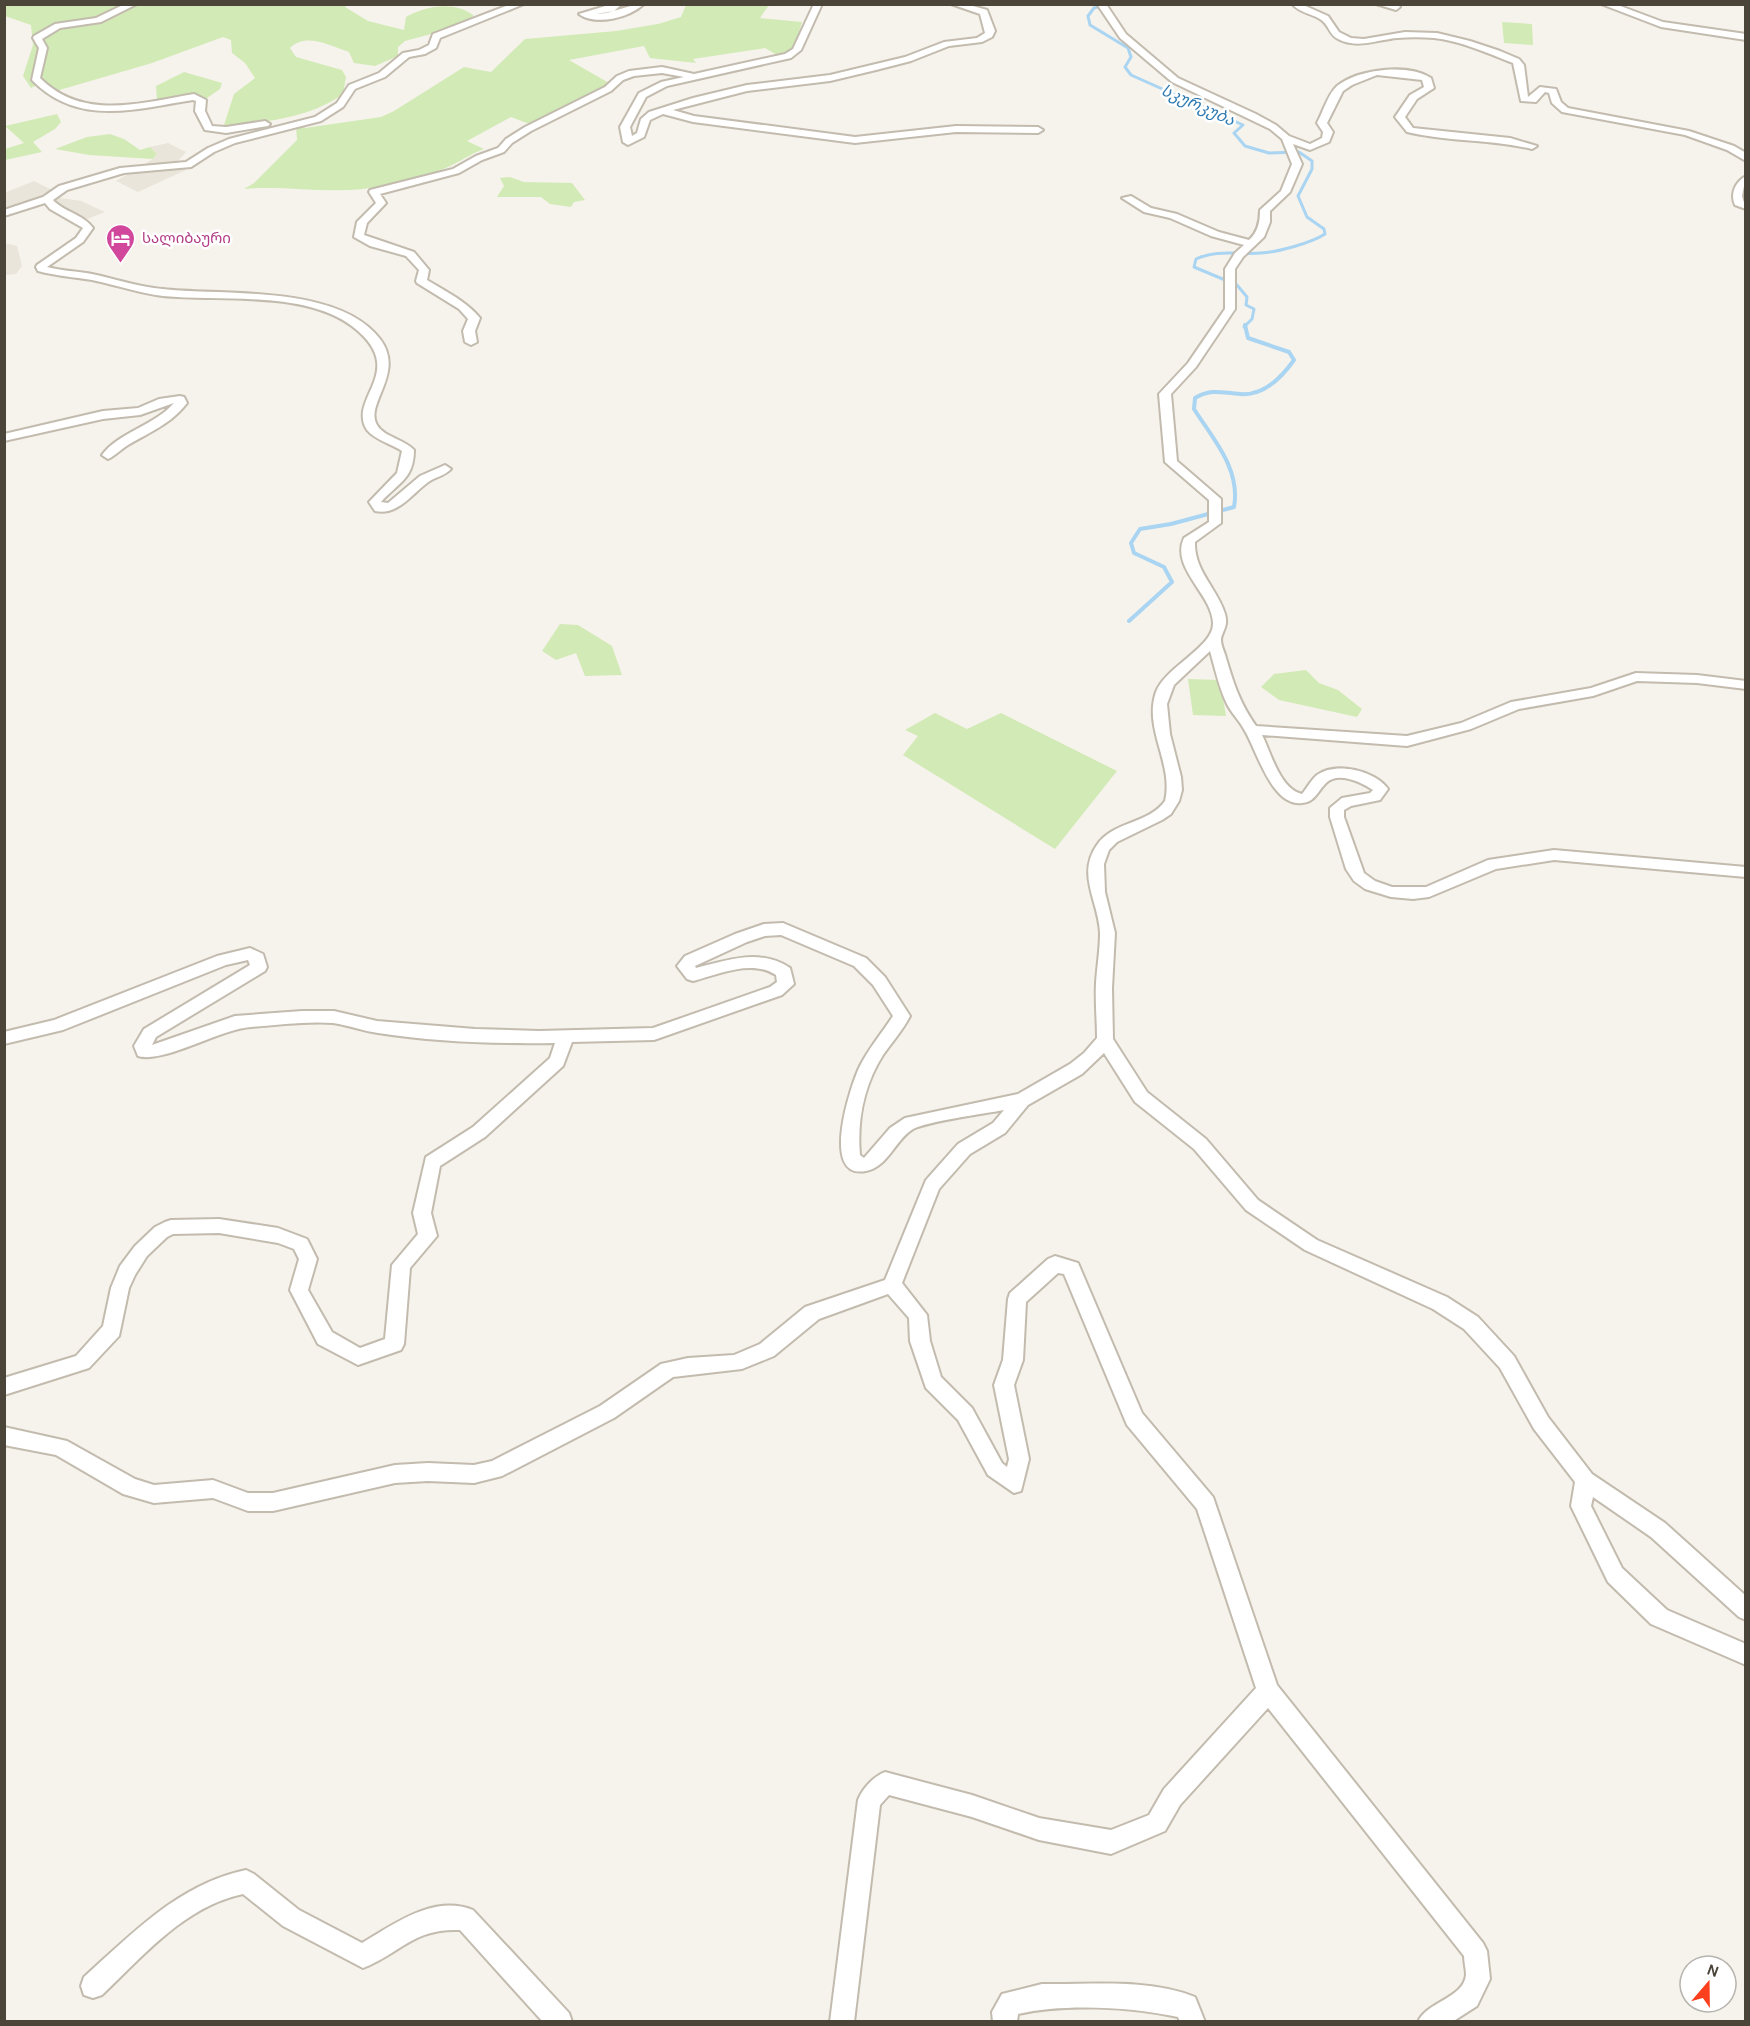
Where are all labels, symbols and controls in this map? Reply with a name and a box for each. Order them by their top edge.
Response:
water label: სკურკუბა [1158,80,1238,130]
hotel icon: სალიბაური [105,222,137,264]
place label: სალიბაური [142,229,231,247]
north arrow [1678,1954,1738,2014]
text: N [1704,1959,1722,1981]

